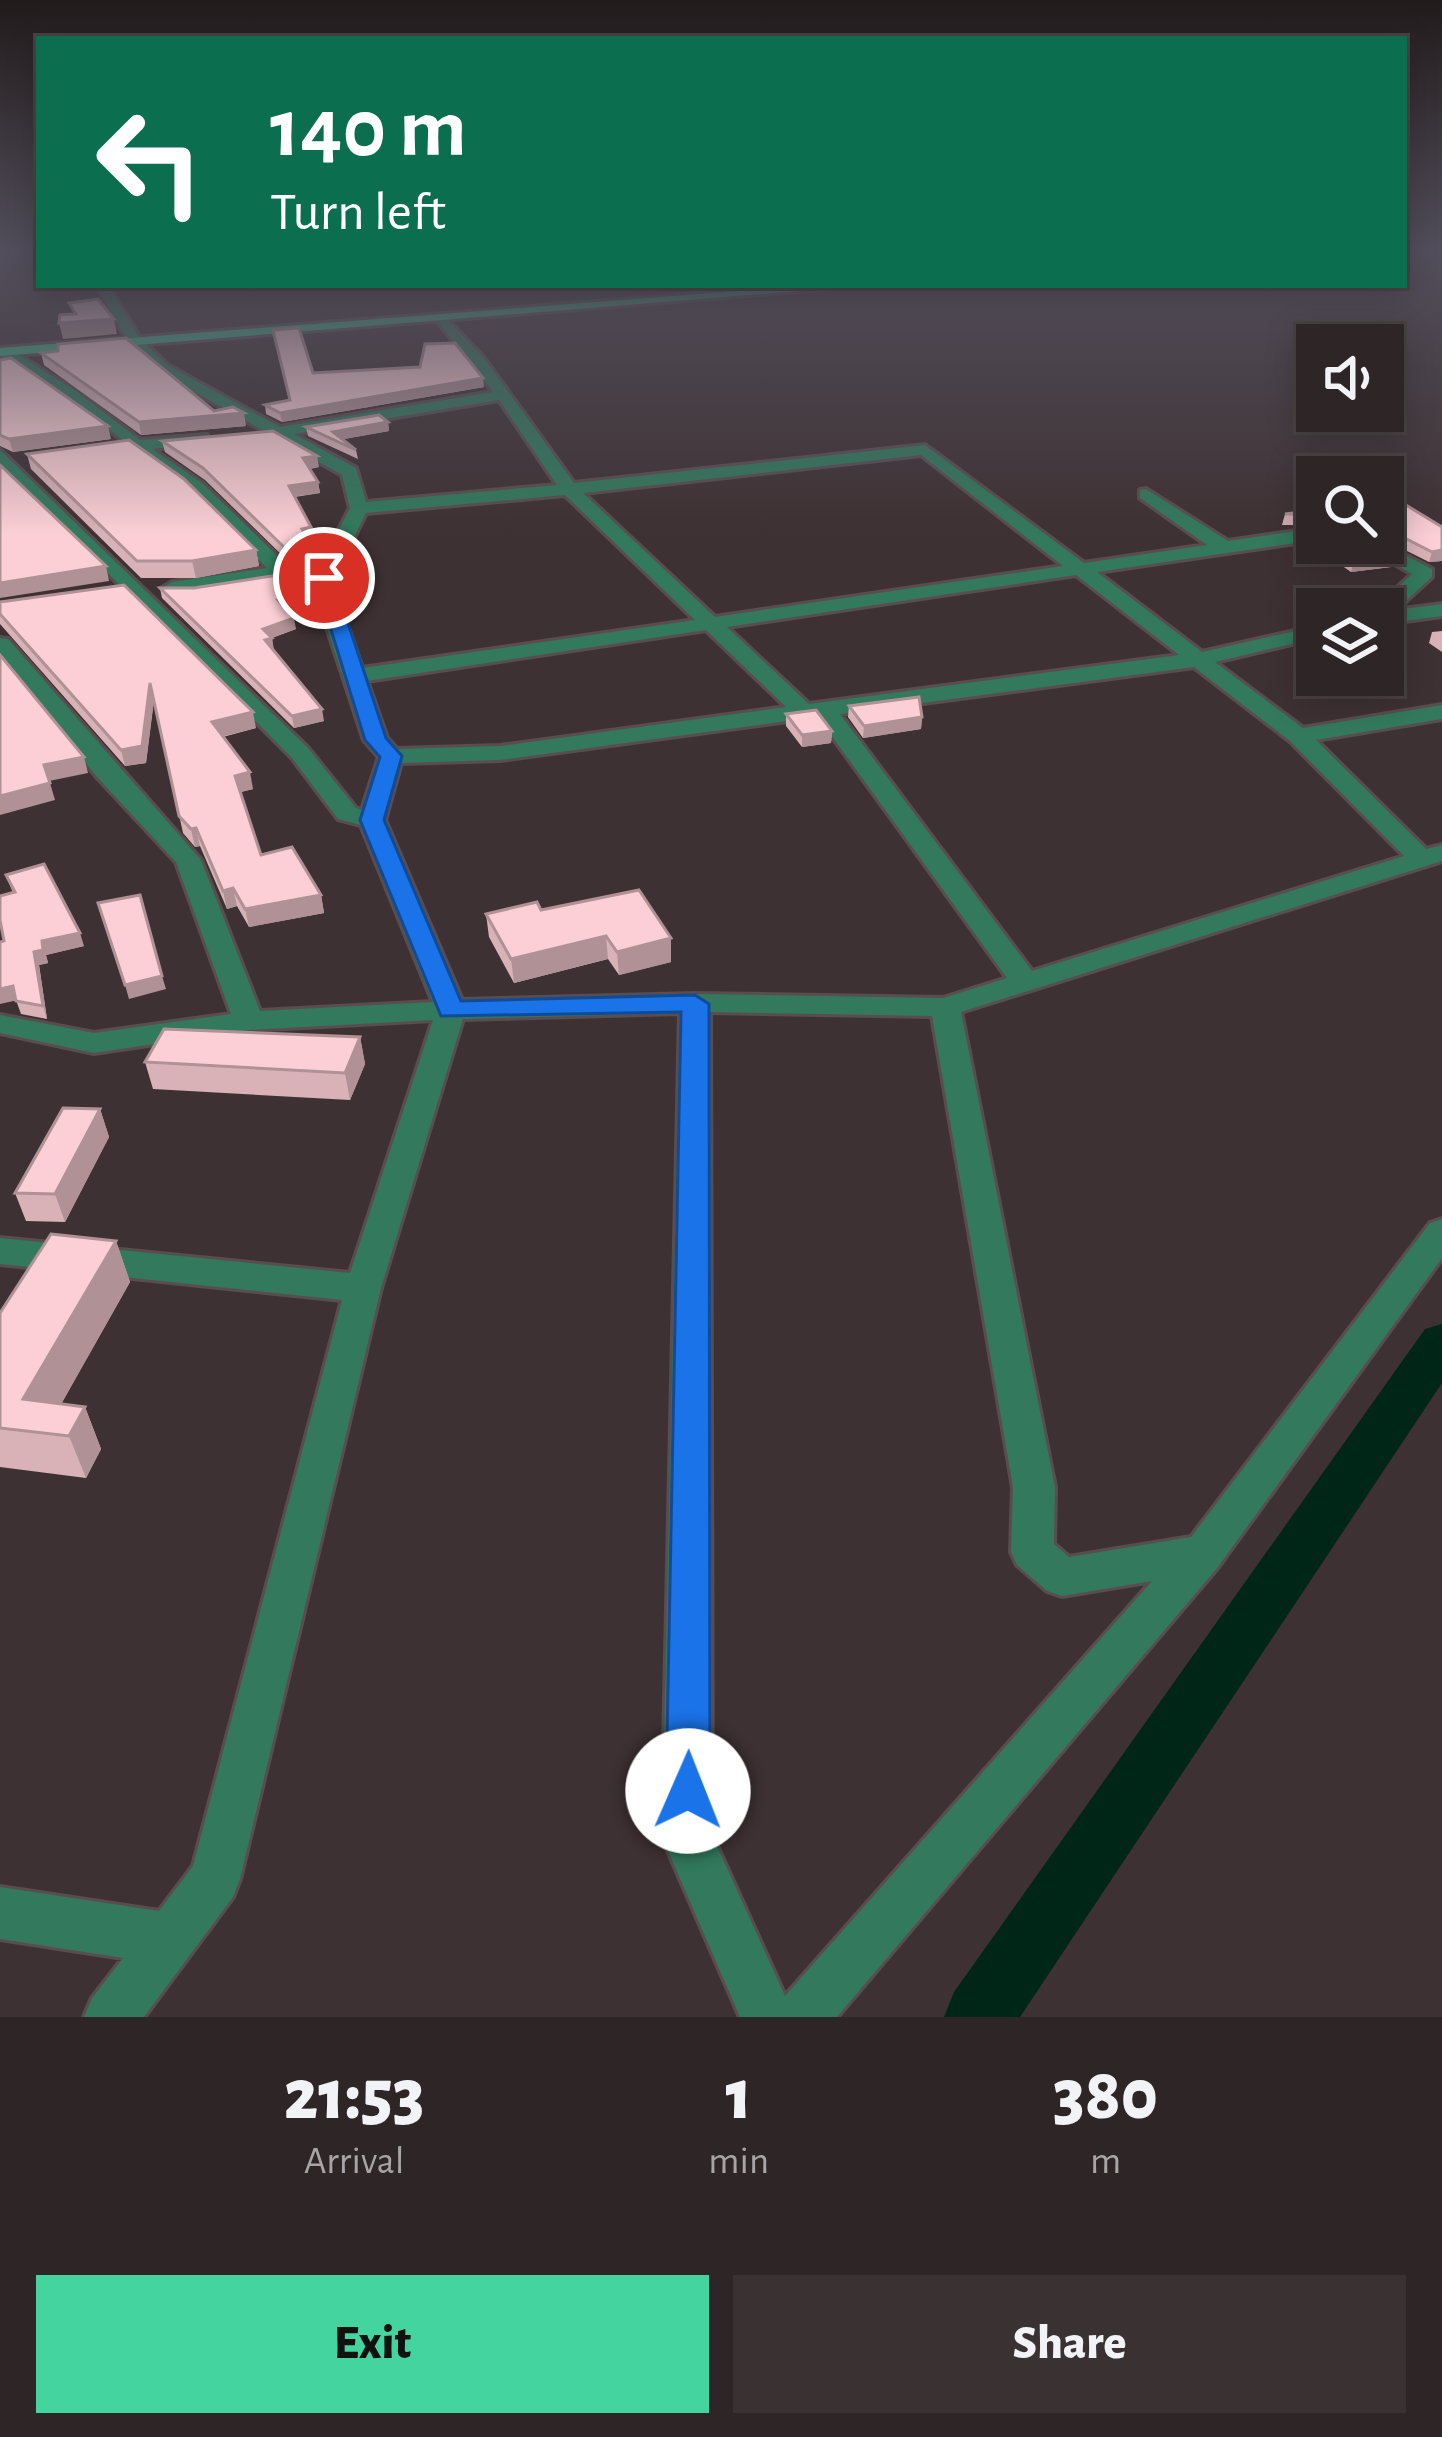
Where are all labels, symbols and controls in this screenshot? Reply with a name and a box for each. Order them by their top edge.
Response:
icon: left [72,84,228,240]
text: 140 m [270,88,467,172]
text: Turn left [270,186,446,240]
map controls [1296,324,1404,696]
button: sound [1296,324,1404,432]
button: search [1296,456,1404,564]
pin [273,527,375,629]
icon: arrive [291,545,357,611]
button: layers [1296,588,1404,696]
position arrow [625,1728,751,1854]
text: 21:53 [284,2060,424,2132]
text: 1 [725,2060,752,2132]
text: 380 [1053,2060,1158,2132]
text: Arrival [304,2142,404,2181]
text: min [708,2142,769,2181]
text: m [1090,2142,1121,2181]
button: Exit [36,2275,709,2413]
button: Share [733,2275,1406,2413]

